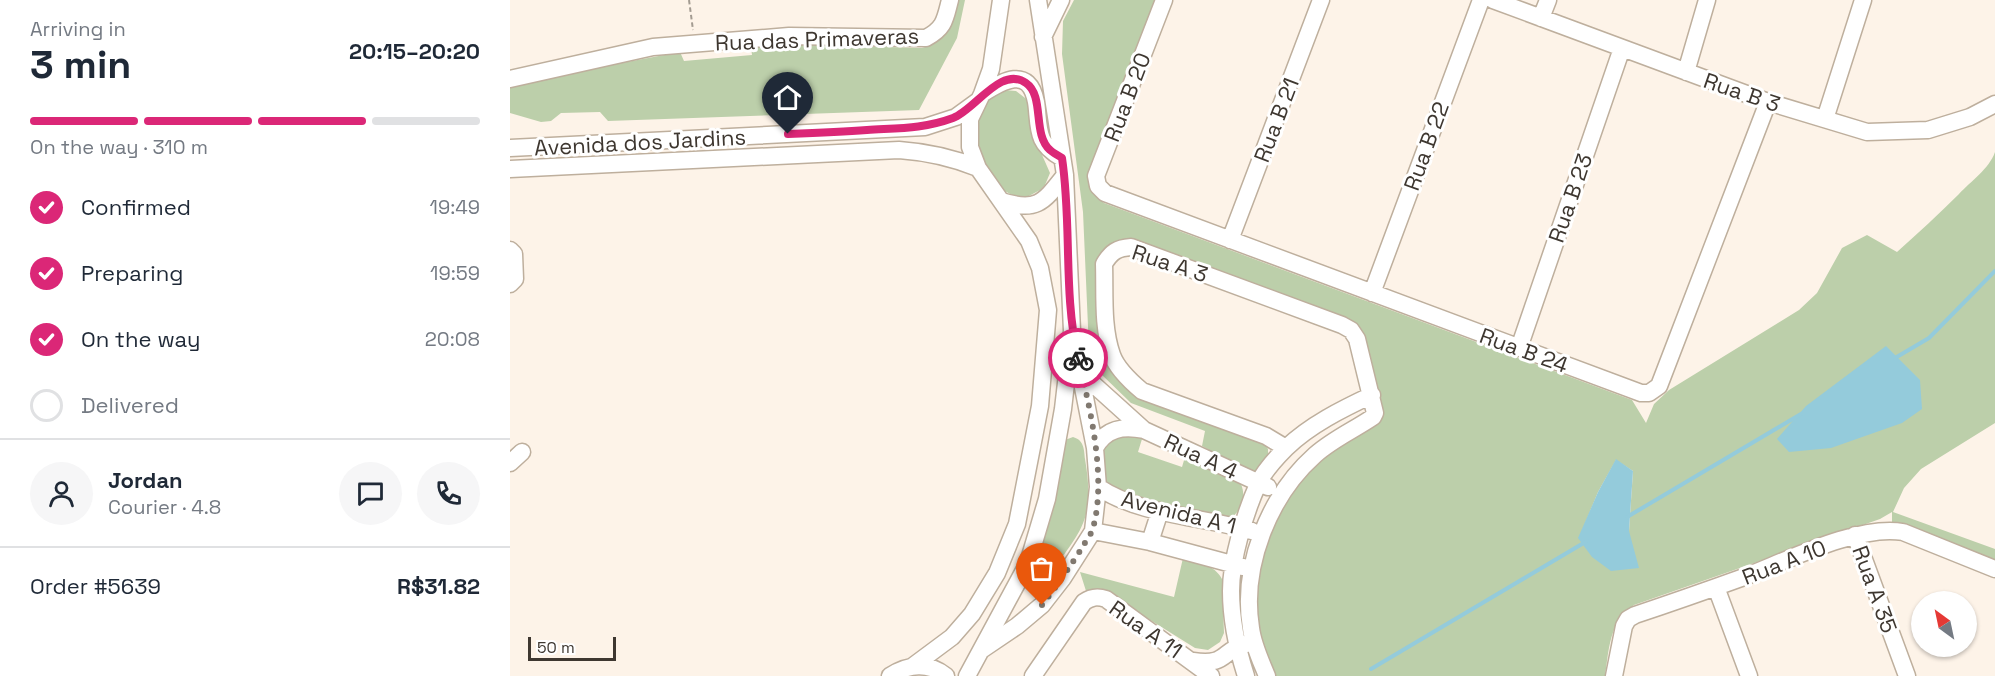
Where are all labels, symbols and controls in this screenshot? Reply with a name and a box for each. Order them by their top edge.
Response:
text: Arriving in [30,16,126,42]
street label: Rua das Primaveras [715,21,919,57]
text: 20:15–20:20 [349,37,480,65]
text: 3 min [30,40,131,89]
street label: Rua B 20 [1097,48,1157,146]
street label: Rua B 3 [1700,66,1784,118]
pin [762,72,813,134]
street label: Rua B 21 [1247,74,1305,166]
icon: home [771,81,804,114]
street label: Rua B 22 [1397,98,1455,194]
street label: Avenida dos Jardins [533,122,747,162]
text: On the way · 310 m [30,134,208,160]
street label: Rua B 23 [1542,150,1598,246]
icon: check [30,191,63,224]
text: Confirmed [81,193,191,221]
text: 19:49 [430,194,480,220]
street label: Rua A 3 [1129,238,1211,288]
icon: check [30,257,63,290]
text: Preparing [81,259,183,287]
text: 19:59 [430,260,480,286]
street label: Rua B 24 [1476,321,1572,379]
icon: check [30,323,63,356]
text: On the way [81,325,200,353]
text: 20:08 [425,326,480,352]
courier [1048,328,1108,388]
icon: bike [1062,342,1095,375]
text: Delivered [81,391,179,419]
street label: Rua A 4 [1160,427,1243,485]
button: person [30,462,93,525]
button: chat [339,462,402,525]
button: phone [417,462,480,525]
text: Jordan [108,466,183,494]
street label: Avenida A 1 [1119,484,1239,540]
text: Courier · 4.8 [108,494,221,520]
street label: Rua A 10 [1738,533,1830,591]
street label: Rua A 35 [1846,541,1904,637]
pin [1016,543,1067,605]
icon: bag [1025,552,1058,585]
text: Order #5639 [30,572,161,600]
text: R$31.82 [397,572,480,600]
north arrow [1911,591,1977,657]
map controls [1911,591,1977,657]
street label: Rua A 11 [1104,594,1188,664]
scale bar [528,634,616,662]
text: 50 m [537,637,575,658]

